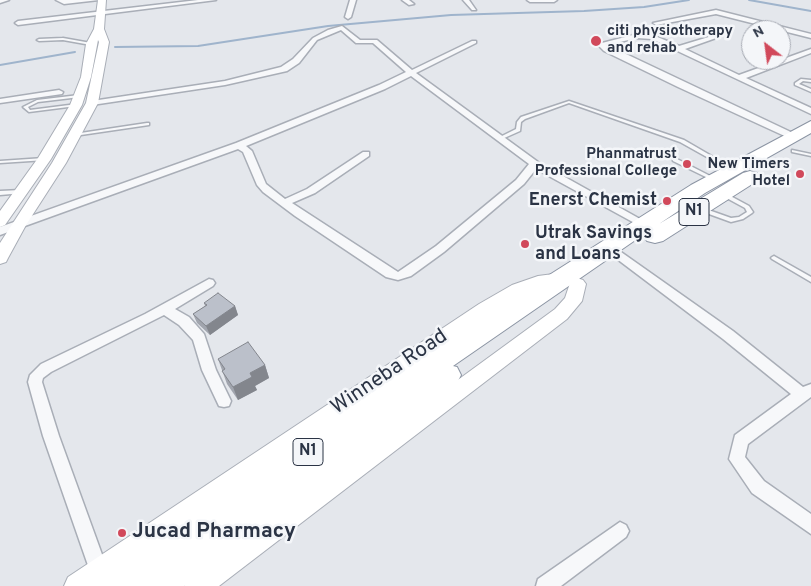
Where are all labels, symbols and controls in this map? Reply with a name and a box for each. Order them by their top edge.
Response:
north arrow [741,20,791,70]
place label: citi physiotherapy and rehab [607,23,733,58]
text: N [750,23,767,42]
marker: citi physiotherapy and rehab [589,34,603,48]
place label: Phanmatrust Professional College [535,146,677,181]
place label: New Timers Hotel [708,156,790,191]
marker: Phanmatrust Professional College [681,158,693,170]
marker: New Timers Hotel [794,168,806,180]
place label: Enerst Chemist [529,190,657,212]
marker: Enerst Chemist [661,195,673,207]
road number: N1 [679,198,709,226]
place label: Utrak Savings and Loans [535,223,652,266]
marker: Utrak Savings and Loans [519,238,531,250]
street label: Winneba Road [327,325,453,421]
road number: N1 [293,438,323,466]
place label: Jucad Pharmacy [132,520,296,546]
marker: Jucad Pharmacy [116,527,128,539]

